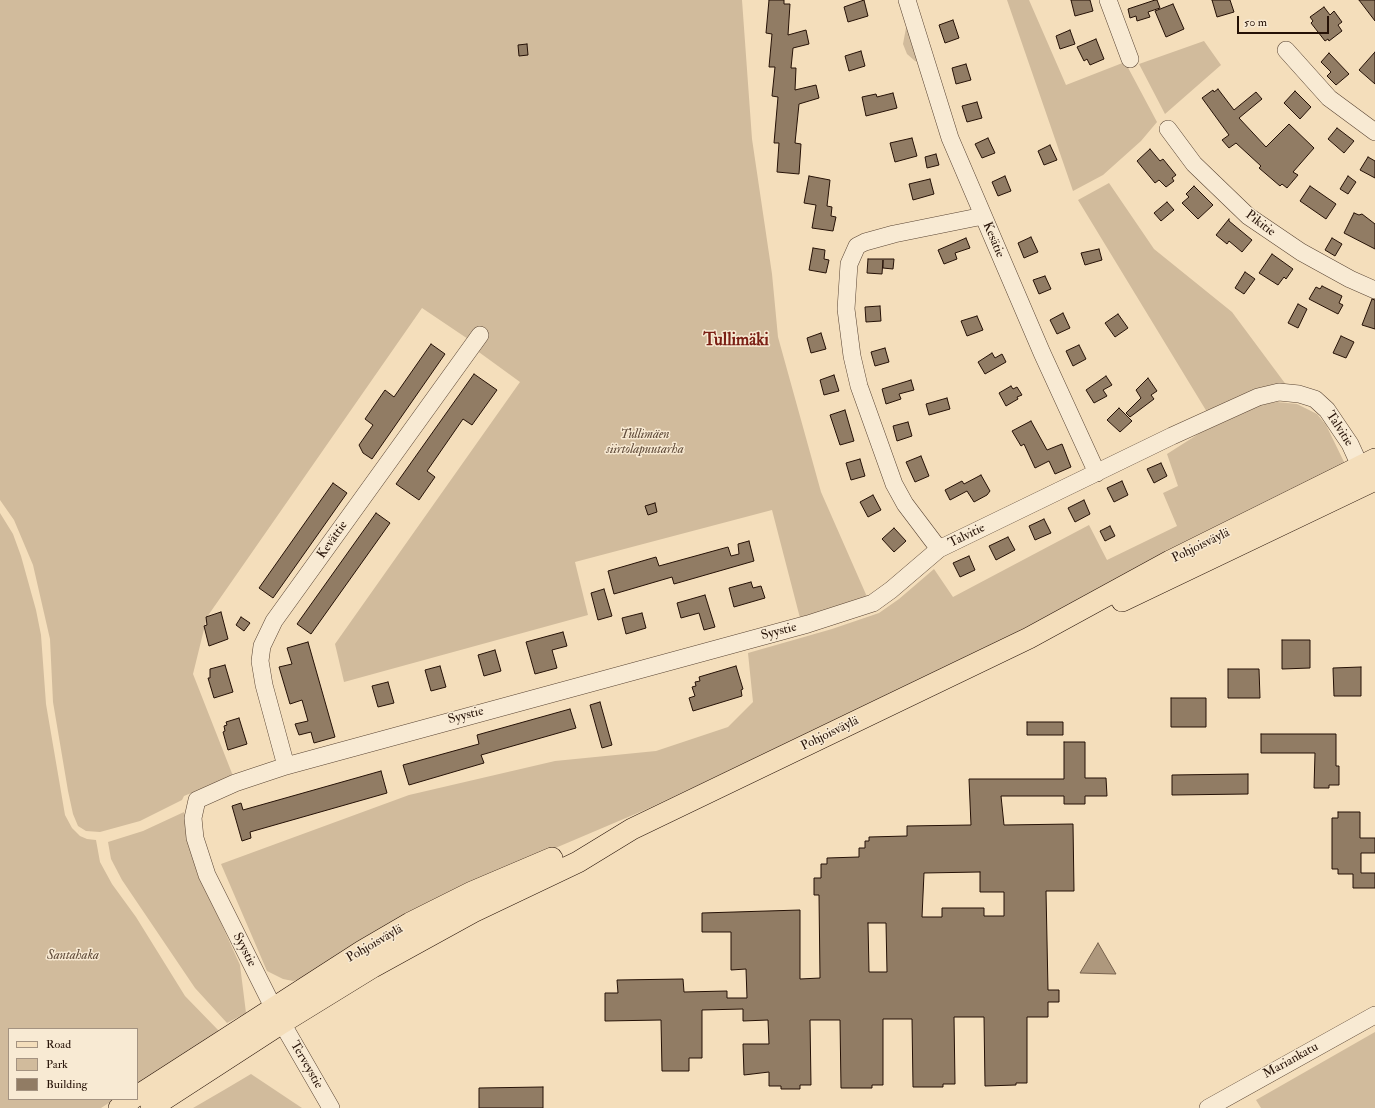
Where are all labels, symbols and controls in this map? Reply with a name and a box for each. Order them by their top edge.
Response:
scale bar [1239,8,1331,34]
text: 50 m [1244,15,1267,30]
street label: Pikitie [1242,208,1278,240]
street label: Kesätie [979,220,1007,260]
district label: Tullimäki [703,331,769,351]
street label: Talvitie [1322,408,1356,450]
park label: Tullimäen siirtolapuutarha [606,427,684,458]
street label: Kevättie [314,518,352,562]
street label: Talvitie [946,520,988,552]
street label: Pohjoisväylä [1170,525,1232,567]
street label: Syystie [760,620,798,644]
street label: Syystie [447,704,485,728]
street label: Pohjoisväylä [799,713,861,755]
street label: Pohjoisväylä [344,922,406,966]
street label: Syystie [229,930,259,970]
park label: Santahaka [47,948,99,964]
legend [8,1028,138,1100]
text: Road [46,1037,71,1052]
street label: Terveystie [286,1038,326,1092]
street label: Mariankatu [1261,1039,1321,1083]
text: Park [46,1057,68,1072]
text: Building [46,1077,87,1092]

